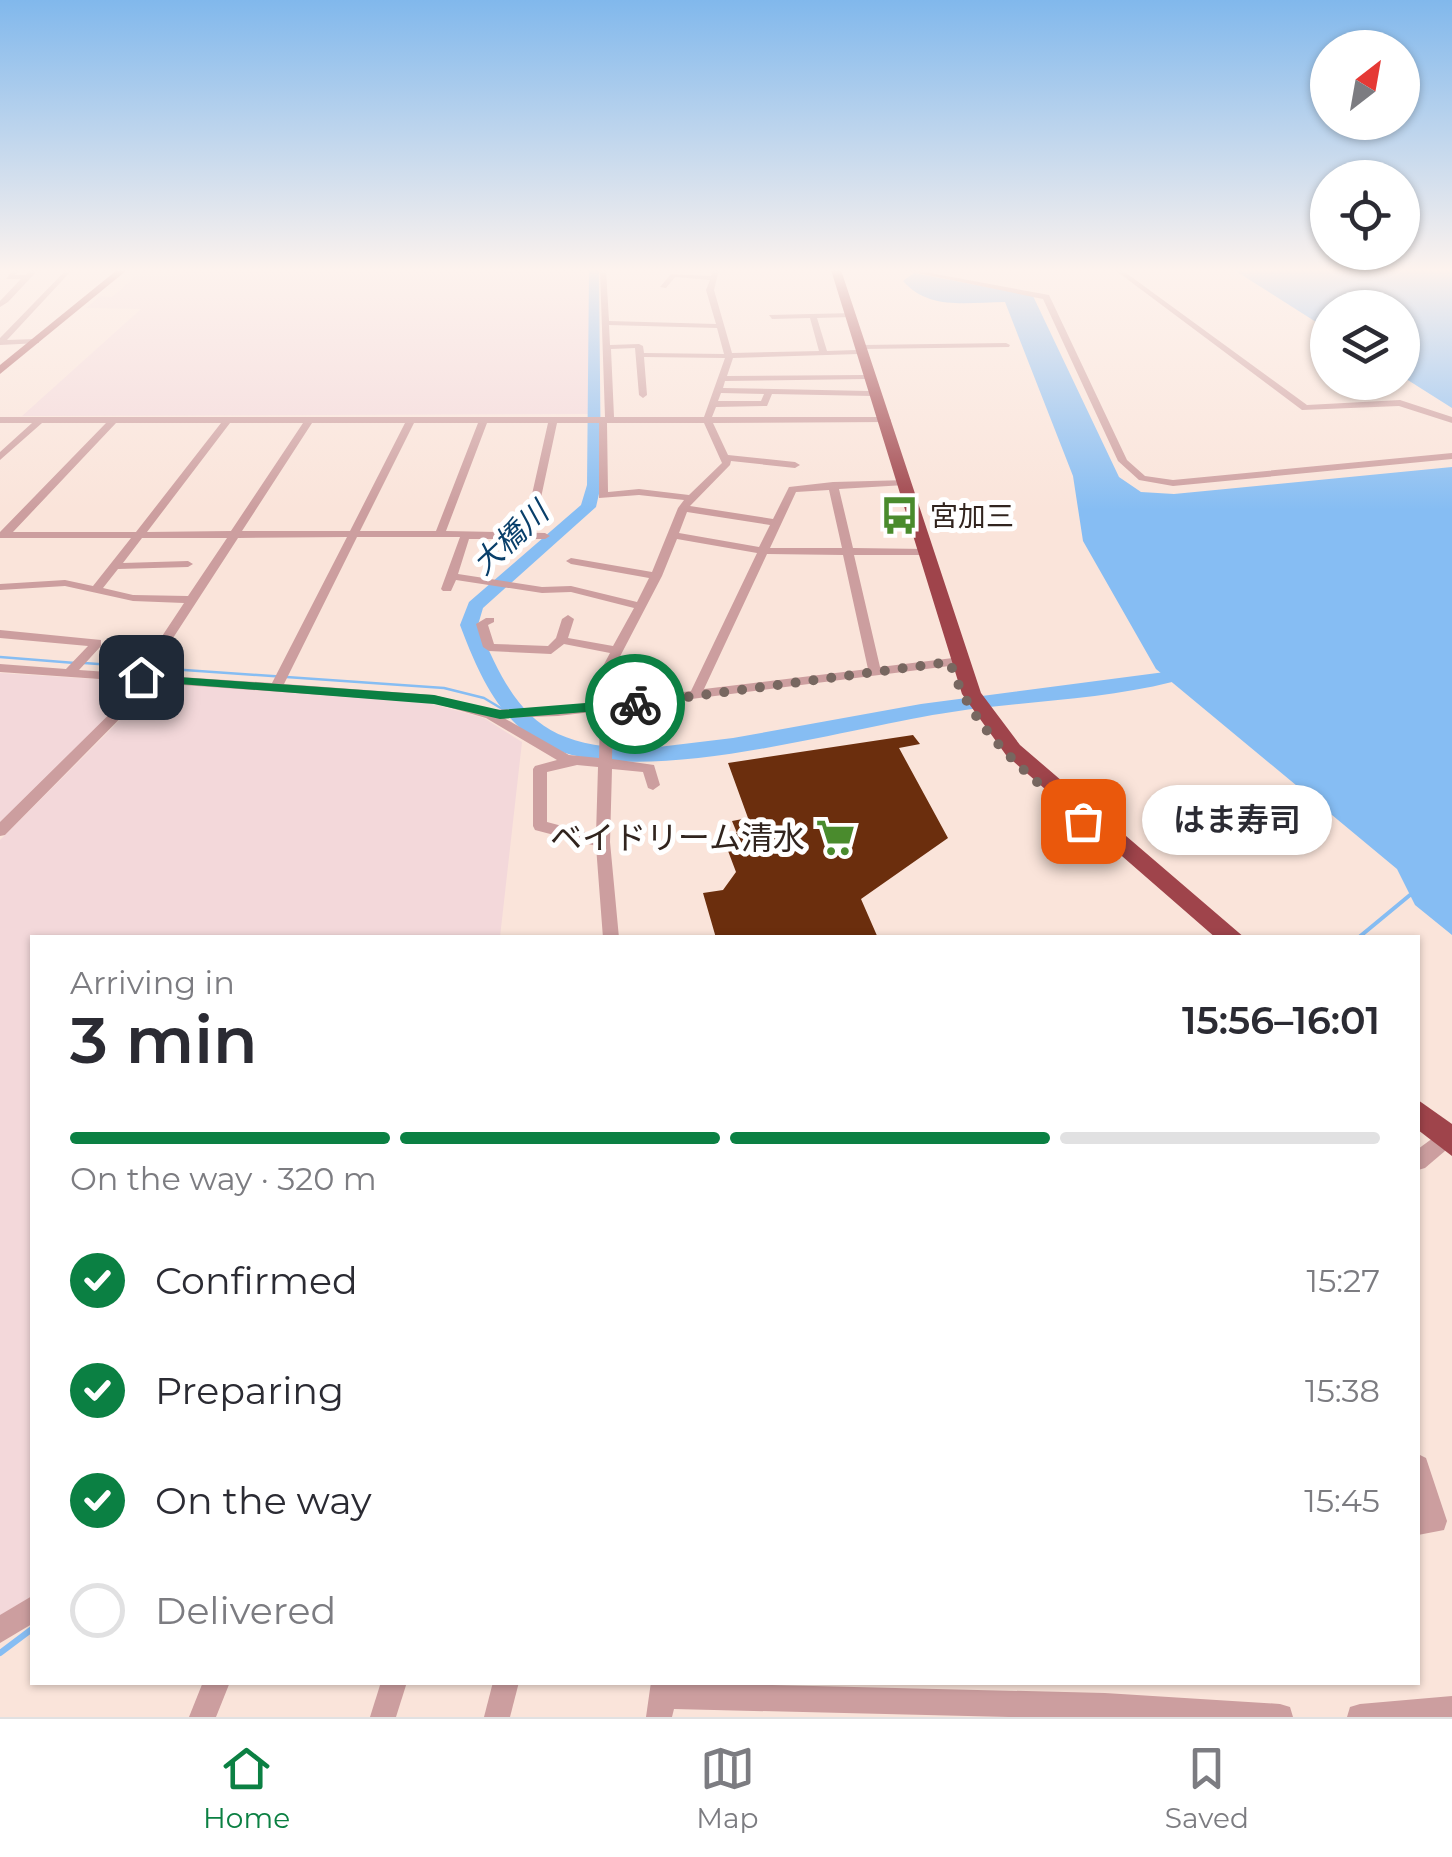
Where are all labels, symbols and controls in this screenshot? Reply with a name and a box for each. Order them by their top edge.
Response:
north arrow [1310,30,1420,140]
map controls [1310,30,1420,400]
button: locate [1310,160,1420,270]
button: layers [1310,290,1420,400]
water label: 大橋川 [464,492,558,582]
bus stop icon: 宮加三 [879,495,921,537]
place label: 宮加三 [930,499,1014,533]
pin [99,635,184,720]
icon: home [114,650,169,705]
courier [585,654,685,754]
icon: bike [608,677,663,732]
pin [1041,779,1126,864]
callout: はま寿司 [1143,786,1333,856]
icon: bag [1056,794,1111,849]
text: はま寿司 [1173,800,1301,839]
supermarket icon: ベイドリーム清水 [814,816,856,858]
place label: ベイドリーム清水 [550,818,805,857]
text: Arriving in [70,963,235,1002]
text: 15:56–16:01 [1182,997,1380,1044]
text: 3 min [70,1000,258,1079]
text: On the way · 320 m [70,1159,377,1198]
icon: check [70,1253,125,1308]
text: Confirmed [155,1257,358,1304]
text: 15:27 [1307,1261,1380,1300]
icon: check [70,1363,125,1418]
text: Preparing [155,1367,344,1414]
text: 15:38 [1305,1371,1380,1410]
icon: check [70,1473,125,1528]
text: On the way [155,1477,372,1524]
text: 15:45 [1304,1481,1380,1520]
text: Delivered [155,1587,336,1634]
tab: Home [203,1741,290,1835]
tab: Map [696,1741,759,1835]
tab: Saved [1165,1741,1249,1835]

